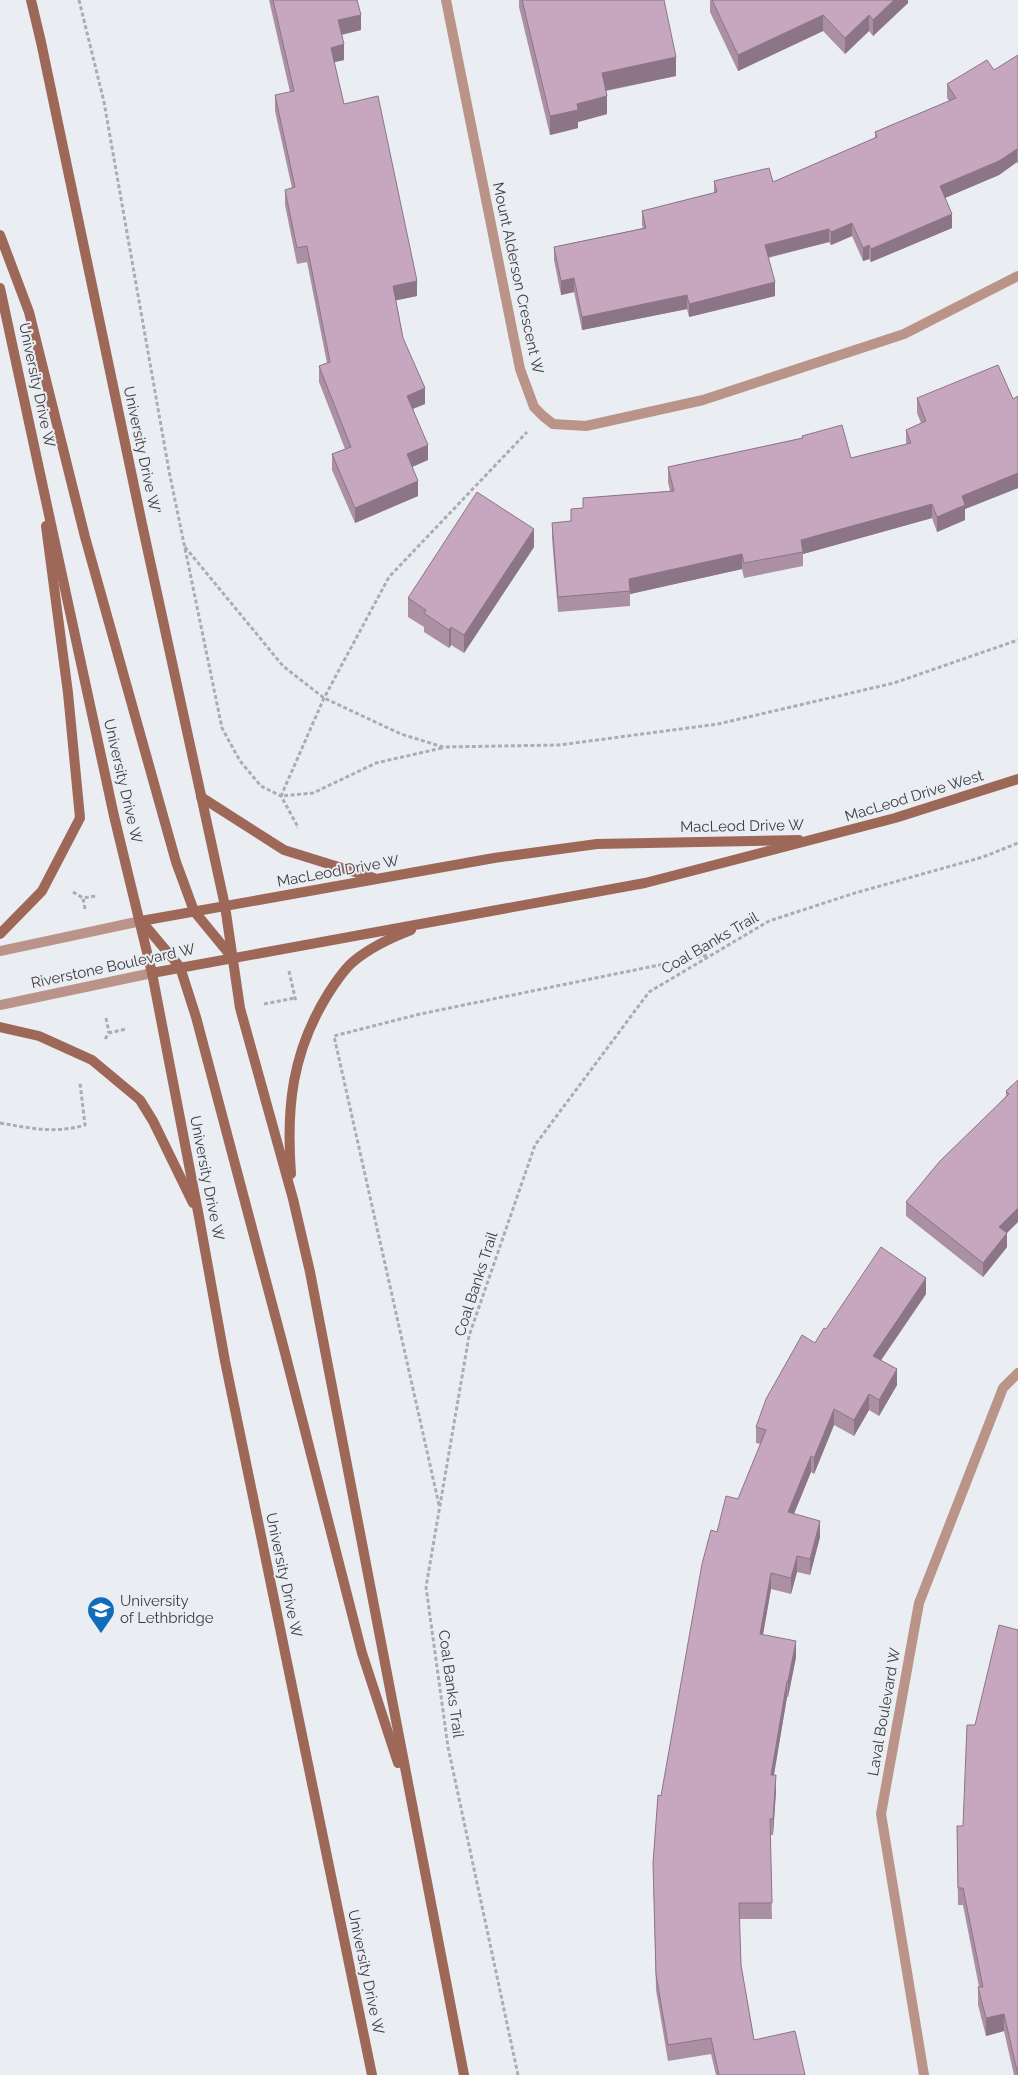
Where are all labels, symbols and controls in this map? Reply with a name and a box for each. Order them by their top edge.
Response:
street label: Mount Alderson Crescent W [489,181,547,376]
street label: University Drive W [15,321,59,449]
street label: University Drive W' [120,385,164,515]
street label: University Drive W [100,717,146,845]
street label: MacLeod Drive West [843,766,985,826]
street label: MacLeod Drive W [680,816,804,836]
street label: MacLeod Drive W [276,851,401,891]
street label: Coal Banks Trail [658,908,762,978]
street label: Riverstone Boulevard W [29,940,197,992]
street label: University Drive W [186,1114,228,1242]
street label: Coal Banks Trail [451,1229,502,1339]
street label: University Drive W [262,1511,306,1639]
place label: University of Lethbridge [120,1592,214,1627]
school or university icon: University of Lethbridge [86,1595,116,1634]
street label: Coal Banks Trail [435,1629,468,1740]
street label: Laval Boulevard W [864,1646,904,1778]
street label: University Drive W [344,1908,388,2036]

